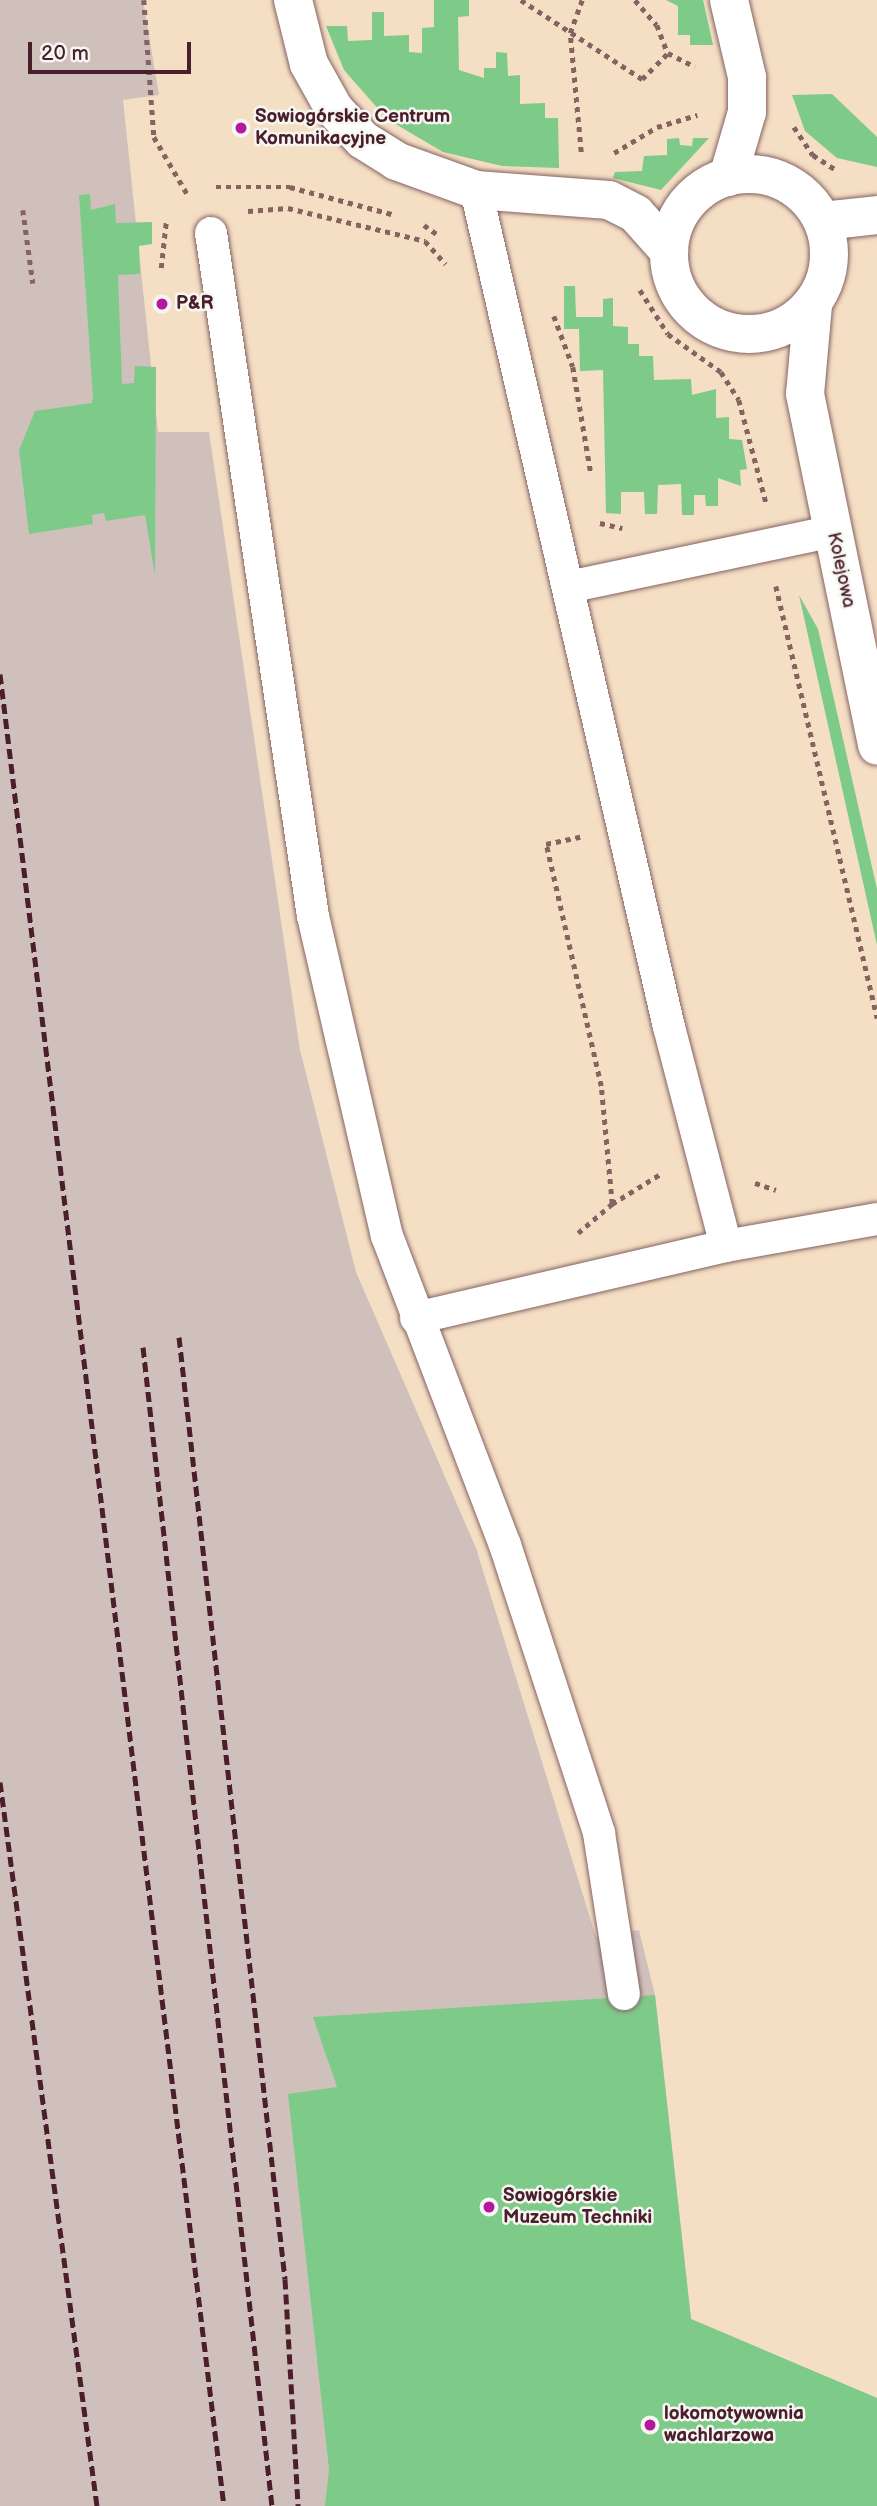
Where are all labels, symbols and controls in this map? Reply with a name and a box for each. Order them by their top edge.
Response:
scale bar [32,28,194,72]
text: 20 m [41,41,89,66]
place label: Sowiogórskie Centrum Komunikacyjne [255,106,450,150]
marker: Sowiogórskie Centrum Komunikacyjne [233,120,249,136]
place label: P&R [176,293,214,315]
marker: P&R [154,296,170,312]
street label: Kolejowa [822,530,860,610]
place label: Sowiogórskie Muzeum Techniki [503,2185,652,2229]
marker: Sowiogórskie Muzeum Techniki [481,2199,497,2215]
place label: lokomotywownia wachlarzowa [664,2403,804,2447]
marker: lokomotywownia wachlarzowa [642,2417,658,2433]

